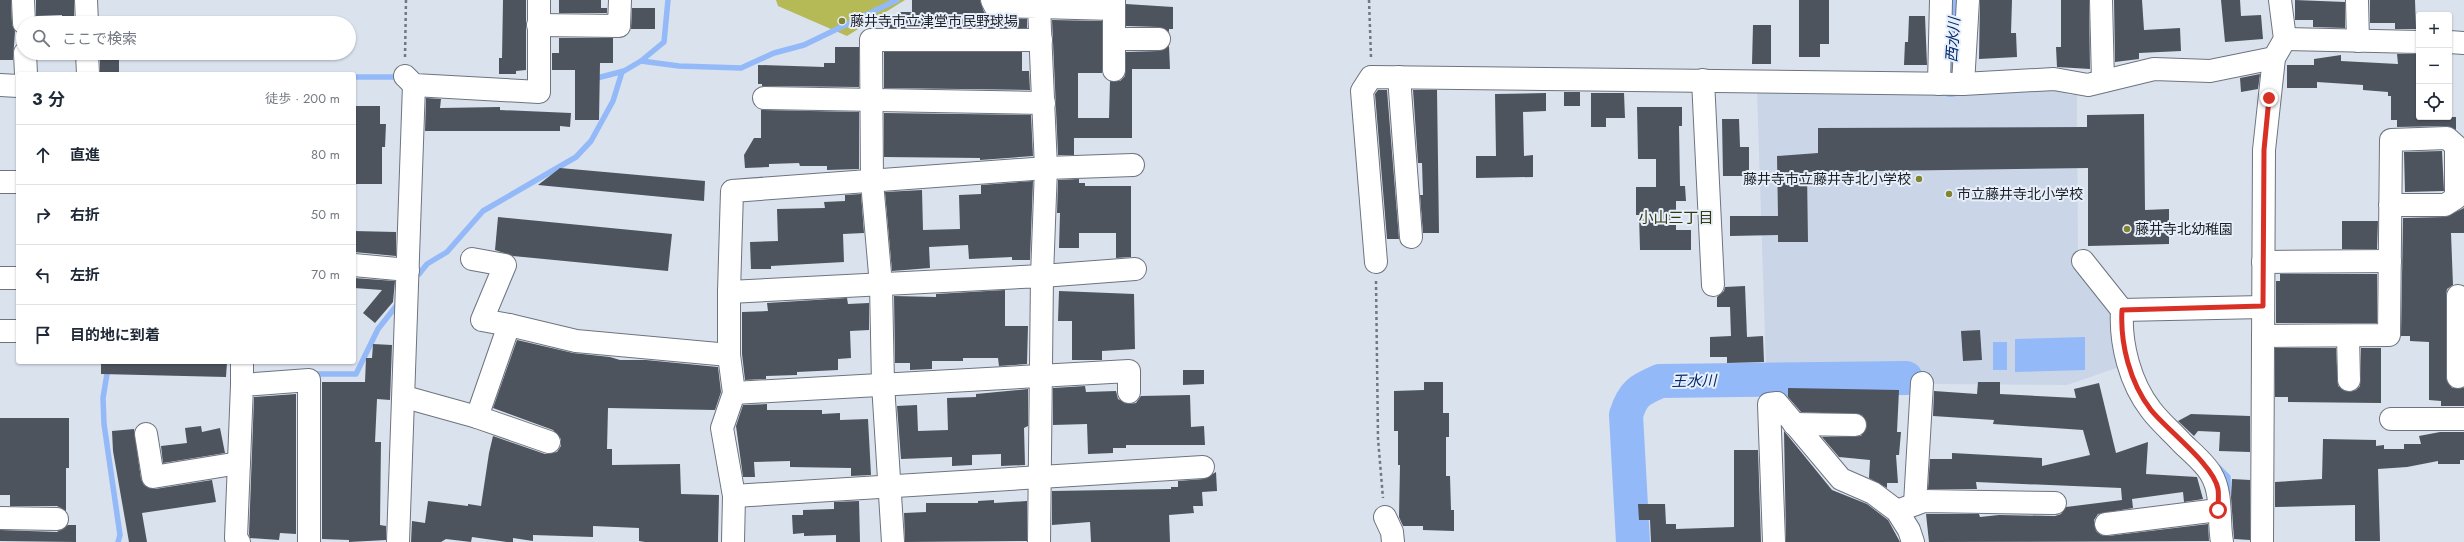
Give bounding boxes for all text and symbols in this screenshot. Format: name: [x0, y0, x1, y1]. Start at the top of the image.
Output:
place label: 藤井寺市立津堂市民野球場: [850, 11, 1018, 31]
map controls: [2416, 12, 2452, 120]
button: +: [2416, 12, 2452, 48]
water label: 西水川: [1940, 15, 1966, 63]
search box: [16, 16, 356, 60]
marker: 藤井寺市立津堂市民野球場: [837, 16, 847, 26]
icon: search: [30, 27, 52, 49]
text: ここで検索: [62, 28, 137, 50]
button: −: [2416, 48, 2452, 84]
button: locate: [2416, 84, 2452, 120]
text: 3 分: [32, 87, 65, 111]
text: 徒歩 · 200 m: [265, 89, 340, 108]
route end: [2260, 89, 2278, 107]
icon: ahead: [32, 144, 54, 166]
text: 直進: [70, 144, 100, 166]
text: 80 m: [311, 145, 340, 164]
place label: 藤井寺市立藤井寺北小学校: [1743, 169, 1911, 189]
marker: 藤井寺市立藤井寺北小学校: [1914, 174, 1924, 184]
place label: 市立藤井寺北小学校: [1957, 184, 2083, 204]
marker: 市立藤井寺北小学校: [1944, 189, 1954, 199]
icon: right: [32, 204, 54, 226]
text: 右折: [70, 204, 100, 226]
text: 50 m: [311, 205, 340, 224]
district label: 小山三丁目: [1638, 207, 1714, 229]
place label: 藤井寺北幼稚園: [2135, 219, 2233, 239]
marker: 藤井寺北幼稚園: [2122, 224, 2132, 234]
icon: left: [32, 264, 54, 286]
text: 左折: [70, 264, 100, 286]
text: 70 m: [311, 265, 340, 284]
icon: arrive: [32, 324, 54, 346]
text: 目的地に到着: [70, 324, 160, 346]
water label: 王水川: [1671, 370, 1719, 392]
route start: [2209, 501, 2227, 519]

